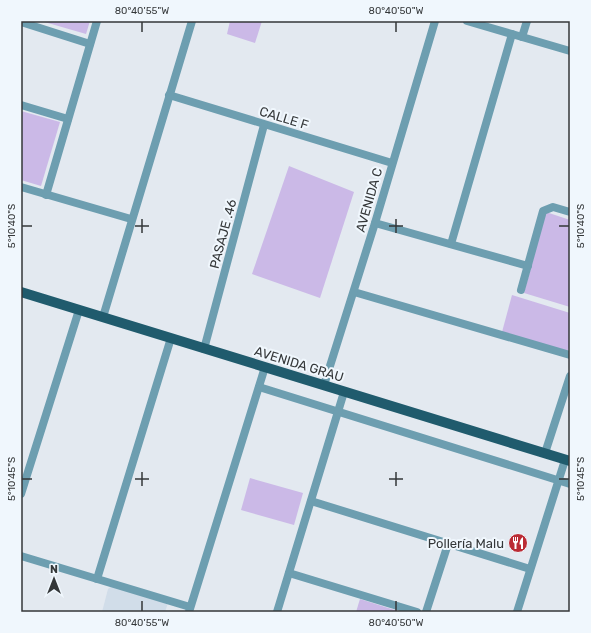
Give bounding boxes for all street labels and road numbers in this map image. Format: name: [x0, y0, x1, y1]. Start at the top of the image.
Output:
street label: CALLE F: [258, 103, 311, 133]
street label: AVENIDA C: [353, 166, 385, 234]
street label: PASAJE .46: [207, 198, 240, 270]
street label: AVENIDA GRAU: [253, 343, 345, 385]

